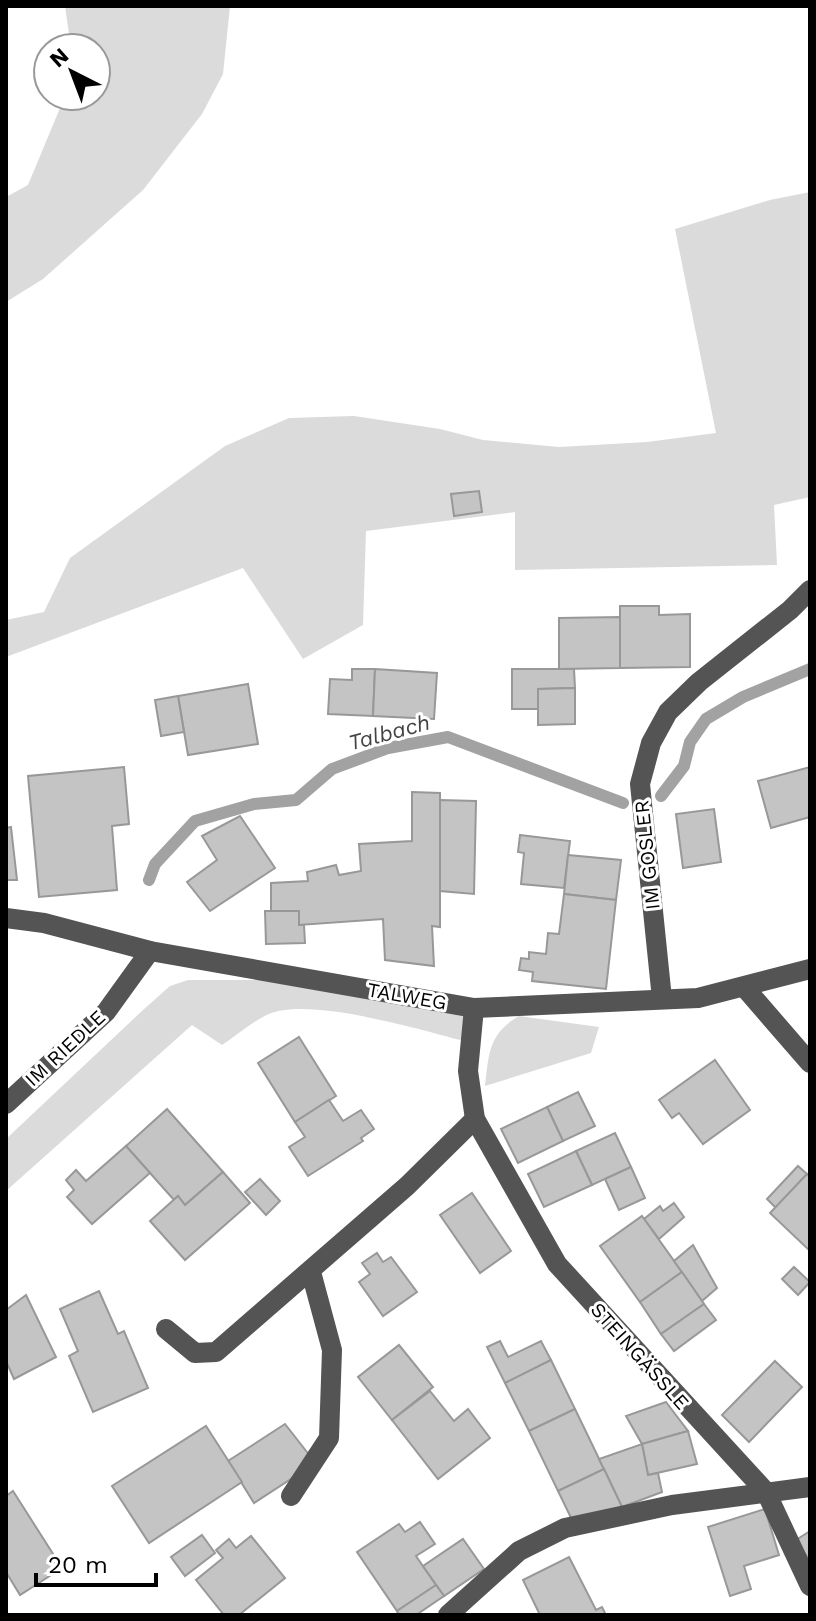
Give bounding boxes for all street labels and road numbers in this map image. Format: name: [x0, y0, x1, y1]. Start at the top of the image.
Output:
street label: IM GOSLER: [629, 799, 665, 911]
street label: TALWEG: [365, 977, 449, 1015]
street label: IM RIEDLE: [20, 1005, 110, 1091]
street label: STEINGÄSSLE: [586, 1298, 694, 1414]

